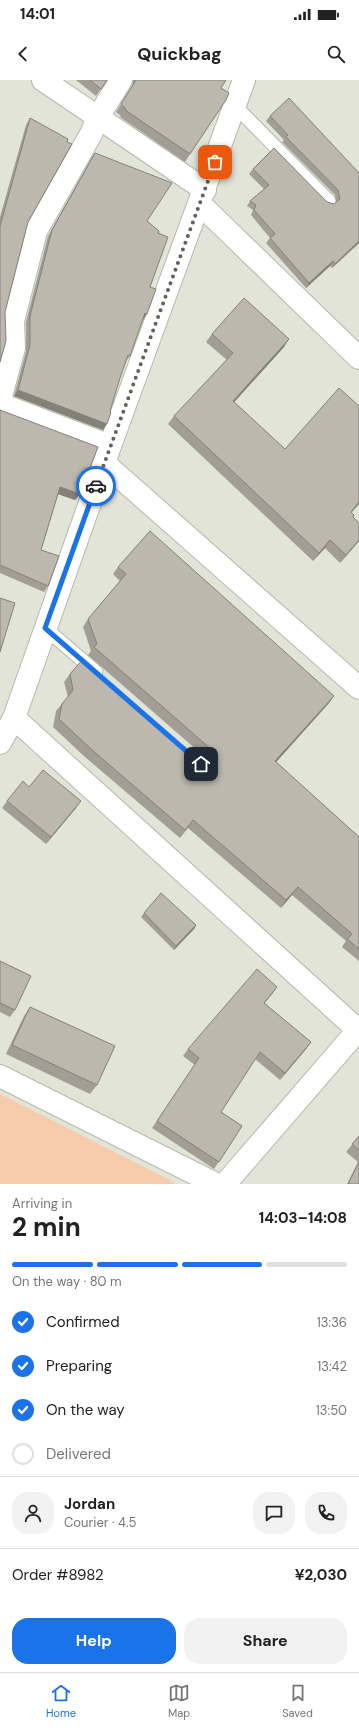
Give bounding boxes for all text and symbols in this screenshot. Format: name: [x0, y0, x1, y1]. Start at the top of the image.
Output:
text: 14:01: [20, 4, 55, 24]
text: Quickbag: [137, 42, 222, 66]
icon: back: [12, 43, 34, 65]
icon: search: [325, 43, 347, 65]
pin: [198, 145, 232, 179]
icon: bag: [204, 151, 226, 173]
courier: [76, 466, 116, 506]
icon: car: [85, 475, 107, 497]
pin: [184, 747, 218, 781]
icon: home: [190, 753, 212, 775]
text: Arriving in: [12, 1195, 72, 1212]
text: 14:03–14:08: [259, 1208, 347, 1228]
text: 2 min: [12, 1210, 81, 1244]
text: On the way · 80 m: [12, 1273, 122, 1290]
icon: check: [12, 1311, 34, 1333]
text: Confirmed: [46, 1312, 120, 1332]
text: 13:36: [317, 1314, 347, 1331]
icon: check: [12, 1355, 34, 1377]
text: Preparing: [46, 1356, 112, 1376]
text: 13:42: [317, 1358, 347, 1375]
icon: check: [12, 1399, 34, 1421]
text: On the way: [46, 1400, 125, 1420]
text: 13:50: [316, 1402, 347, 1419]
text: Delivered: [46, 1444, 111, 1464]
button: person: [12, 1492, 54, 1534]
button: chat: [253, 1492, 295, 1534]
button: phone: [305, 1492, 347, 1534]
text: Jordan: [64, 1494, 115, 1514]
text: Courier · 4.5: [64, 1514, 137, 1531]
text: Order #8982: [12, 1565, 104, 1585]
text: ¥2,030: [295, 1565, 347, 1585]
button: Help: [12, 1618, 176, 1664]
button: Share: [184, 1618, 347, 1664]
tab: Home: [46, 1682, 76, 1720]
tab: Map: [168, 1682, 190, 1720]
tab: Saved: [282, 1682, 313, 1720]

